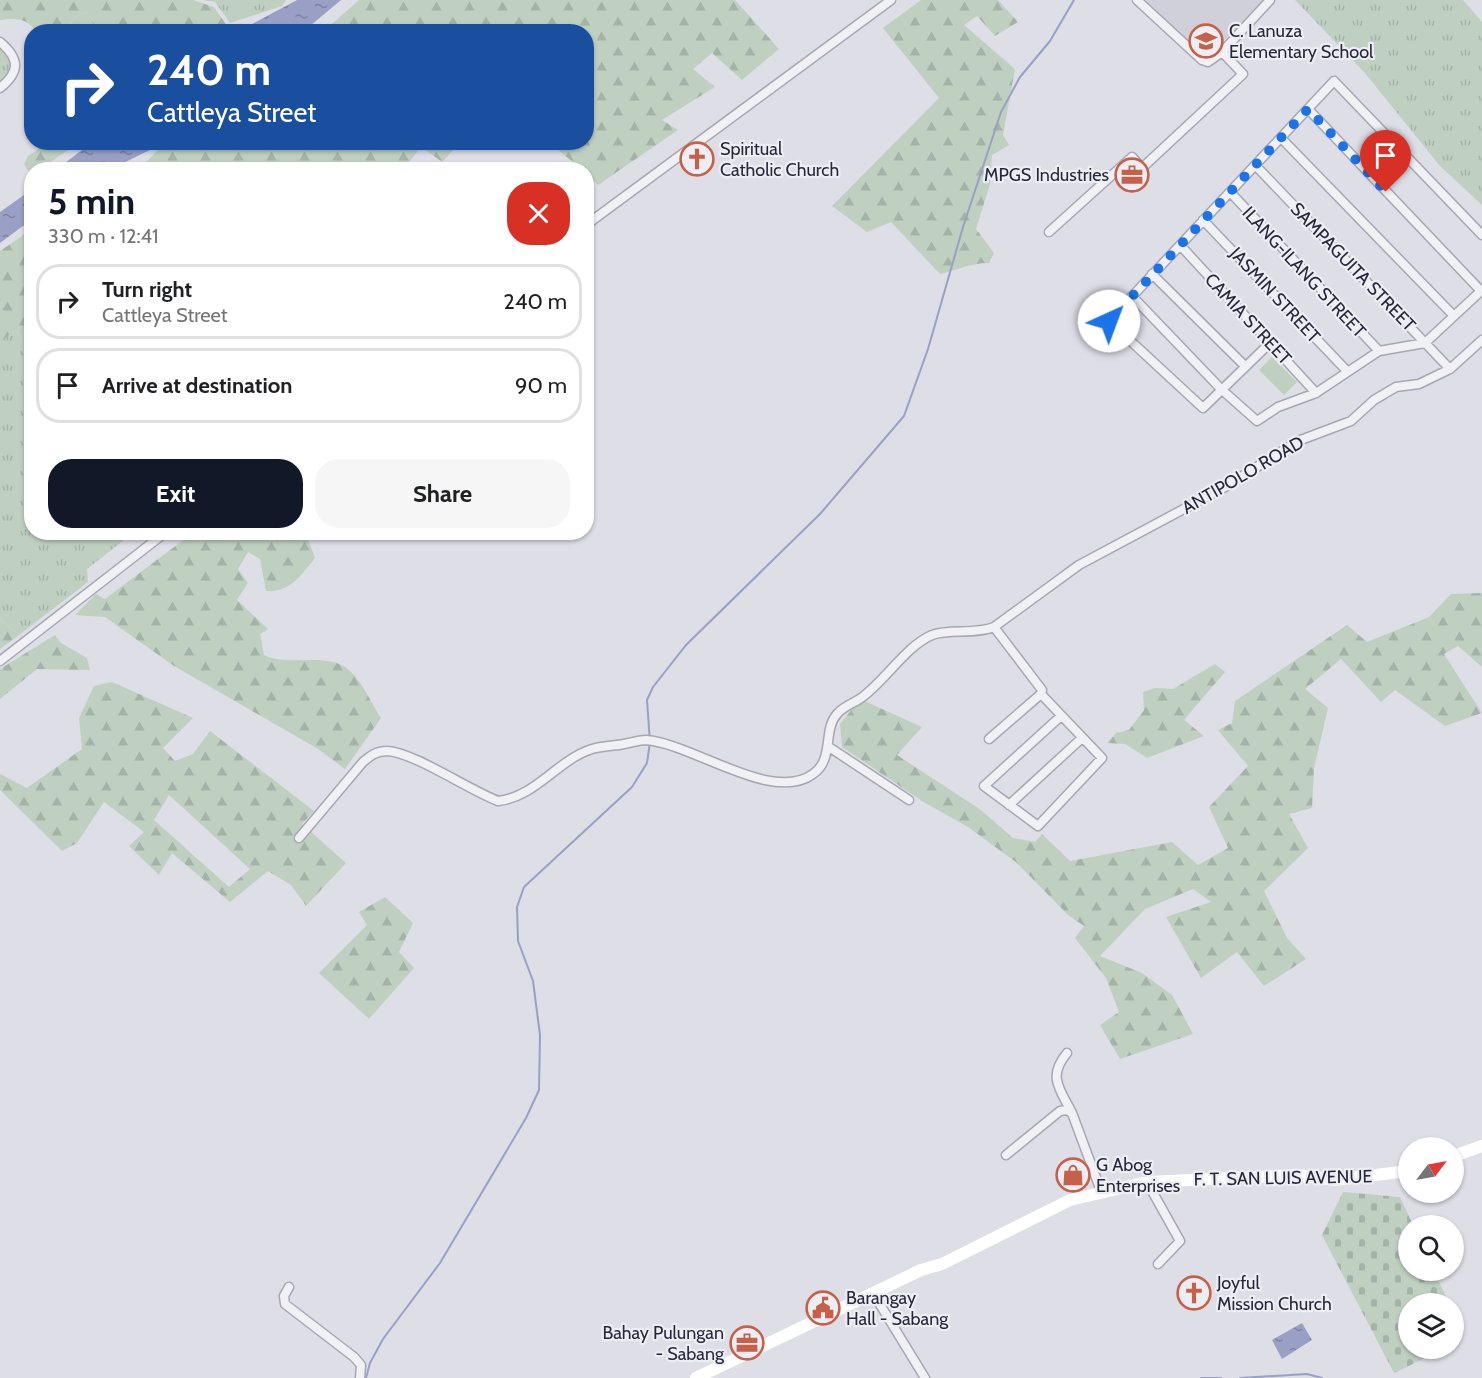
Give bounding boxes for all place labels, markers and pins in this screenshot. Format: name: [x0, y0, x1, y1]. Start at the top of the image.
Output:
place label: C. Lanuza Elementary School: [1229, 20, 1374, 63]
school or university icon: C. Lanuza Elementary School: [1188, 23, 1224, 59]
pin: [1360, 130, 1411, 192]
place label: Spiritual Catholic Church: [720, 138, 839, 181]
church icon: Spiritual Catholic Church: [679, 141, 715, 177]
office icon: MPGS Industries: [1114, 157, 1150, 193]
place label: MPGS Industries: [984, 164, 1109, 186]
place label: G Abog Enterprises: [1096, 1154, 1180, 1197]
shop icon: G Abog Enterprises: [1055, 1157, 1091, 1193]
place label: Joyful Mission Church: [1216, 1272, 1332, 1315]
church icon: Joyful Mission Church: [1176, 1275, 1212, 1311]
place label: Barangay Hall - Sabang: [846, 1287, 949, 1330]
public building icon: Barangay Hall - Sabang: [805, 1290, 841, 1326]
place label: Bahay Pulungan - Sabang: [602, 1322, 725, 1365]
office icon: Bahay Pulungan - Sabang: [729, 1325, 765, 1361]

